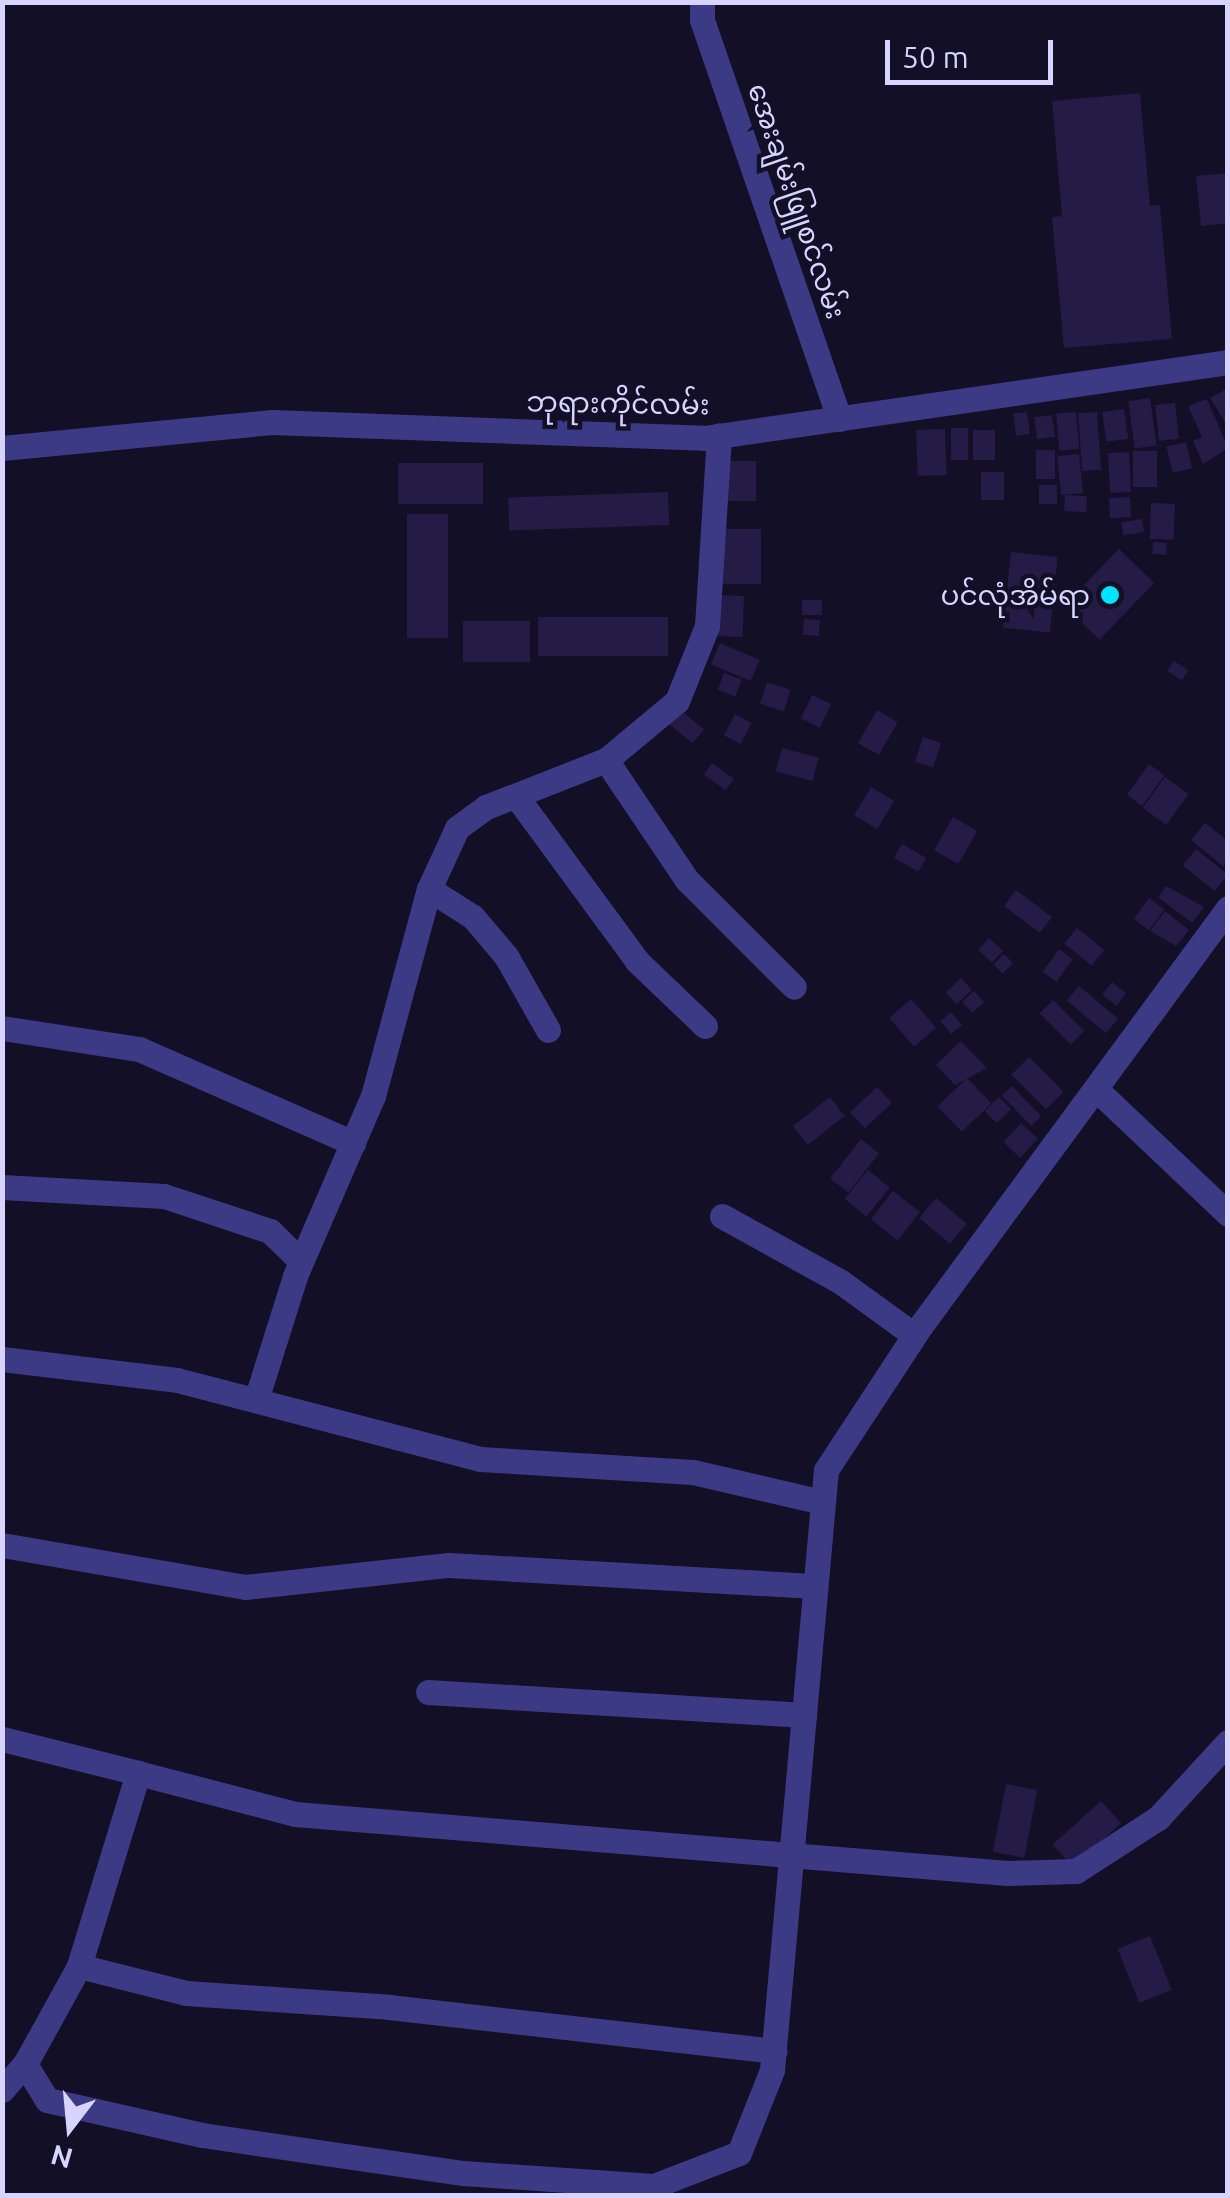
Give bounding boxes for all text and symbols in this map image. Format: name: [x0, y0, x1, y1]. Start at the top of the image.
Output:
scale bar: [890, 20, 1058, 82]
text: 50 m: [902, 40, 969, 74]
street label: အေးချမ်းဖြူစင်လမ်း: [741, 79, 853, 323]
street label: ဘုရားကိုင်လမ်း: [526, 385, 710, 421]
place label: ပင်လုံအိမ်ရာ: [940, 578, 1090, 612]
marker: ပင်လုံအိမ်ရာ: [1099, 584, 1121, 606]
north arrow: [20, 2078, 120, 2178]
text: N: [47, 2140, 76, 2175]

